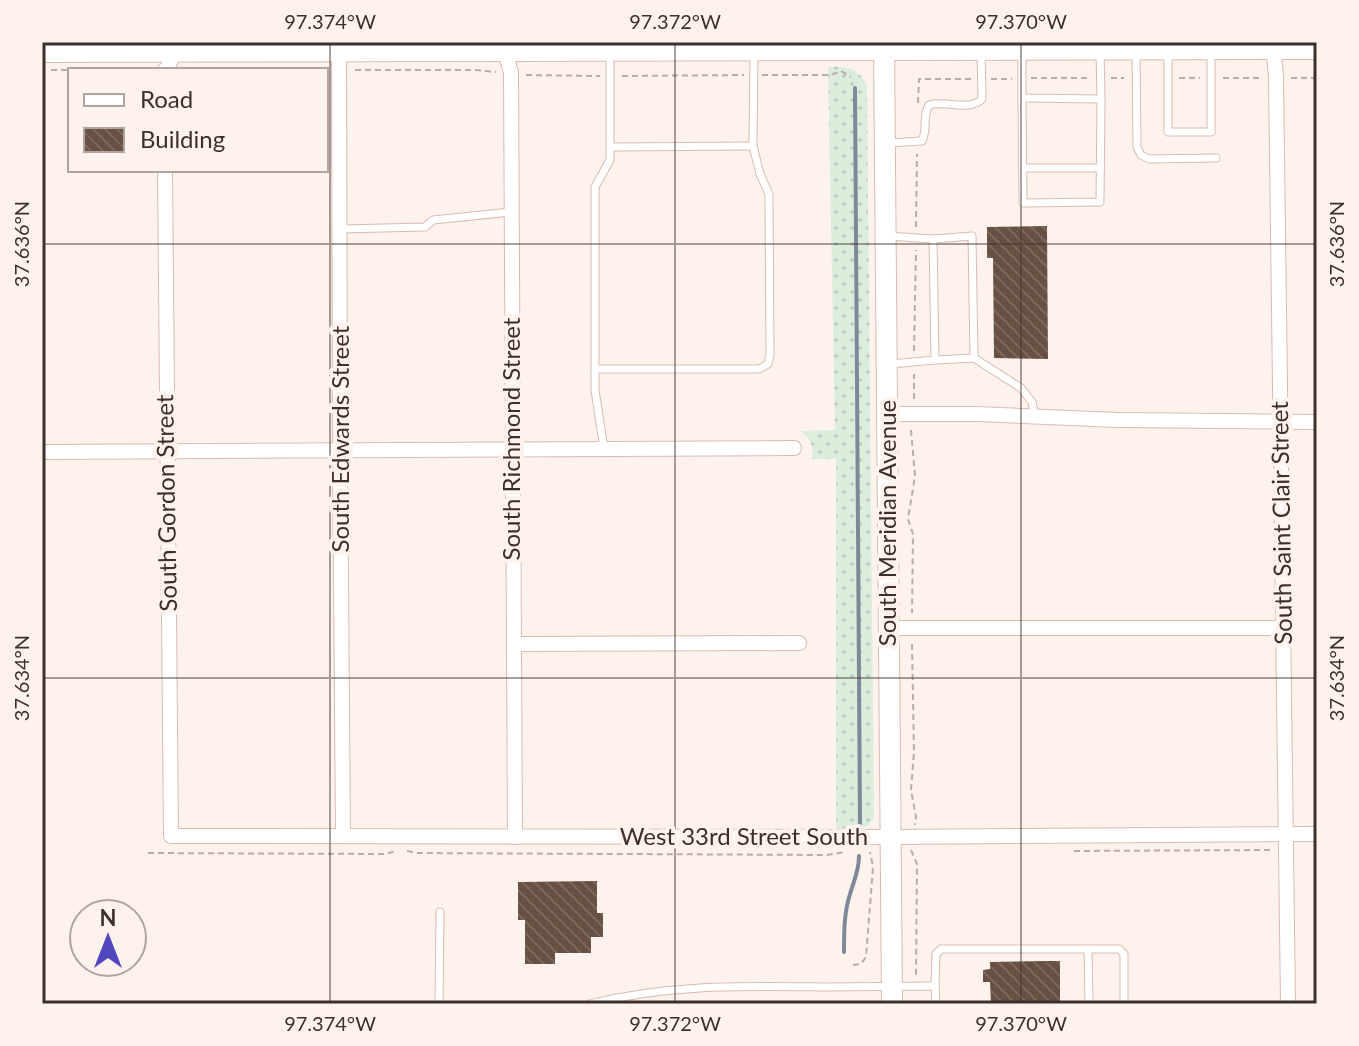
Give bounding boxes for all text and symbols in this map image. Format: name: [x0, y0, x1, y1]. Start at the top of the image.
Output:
text: 97.374°W: [284, 9, 376, 33]
text: 97.372°W: [629, 9, 721, 33]
text: 97.370°W: [975, 9, 1067, 33]
legend: [68, 68, 328, 172]
text: Road: [140, 84, 193, 113]
text: Building: [140, 124, 225, 153]
text: 37.636°N: [9, 201, 33, 287]
text: 37.636°N: [1324, 201, 1348, 287]
street label: South Richmond Street: [496, 317, 525, 561]
street label: South Edwards Street: [325, 325, 354, 552]
street label: South Gordon Street: [149, 394, 182, 612]
street label: South Meridian Avenue: [872, 400, 901, 646]
street label: South Saint Clair Street: [1264, 401, 1297, 645]
text: 37.634°N: [9, 635, 33, 721]
text: 37.634°N: [1324, 635, 1348, 721]
street label: West 33rd Street South: [620, 821, 868, 850]
north arrow: [68, 898, 148, 978]
text: N: [100, 904, 116, 931]
text: 97.374°W: [284, 1011, 376, 1035]
text: 97.372°W: [629, 1011, 721, 1035]
text: 97.370°W: [975, 1011, 1067, 1035]

